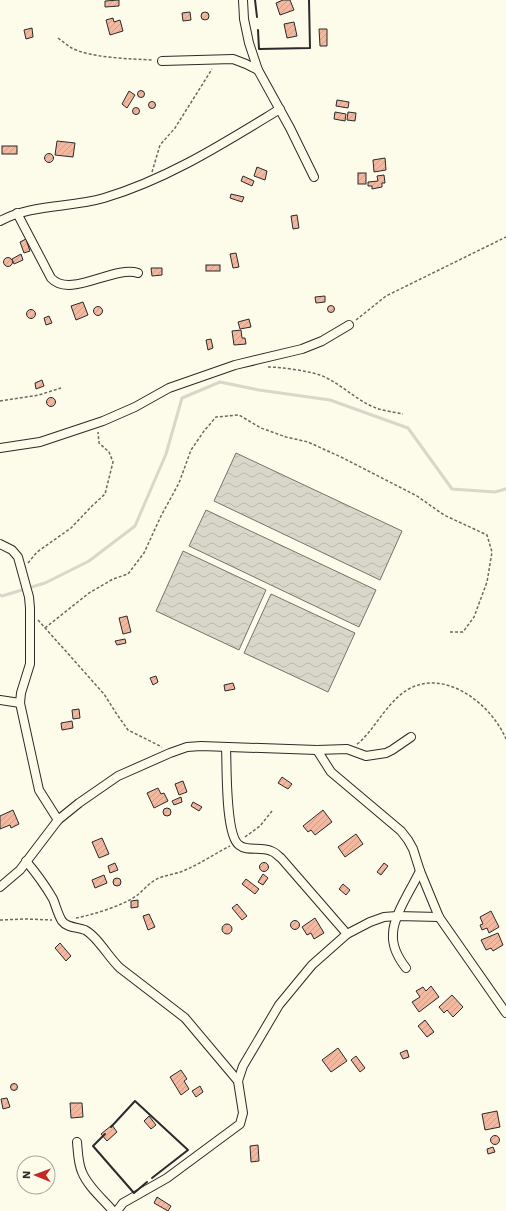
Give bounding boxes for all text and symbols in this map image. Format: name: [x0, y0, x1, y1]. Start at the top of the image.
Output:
north arrow: [16, 1155, 56, 1195]
text: N: [20, 1171, 33, 1179]

